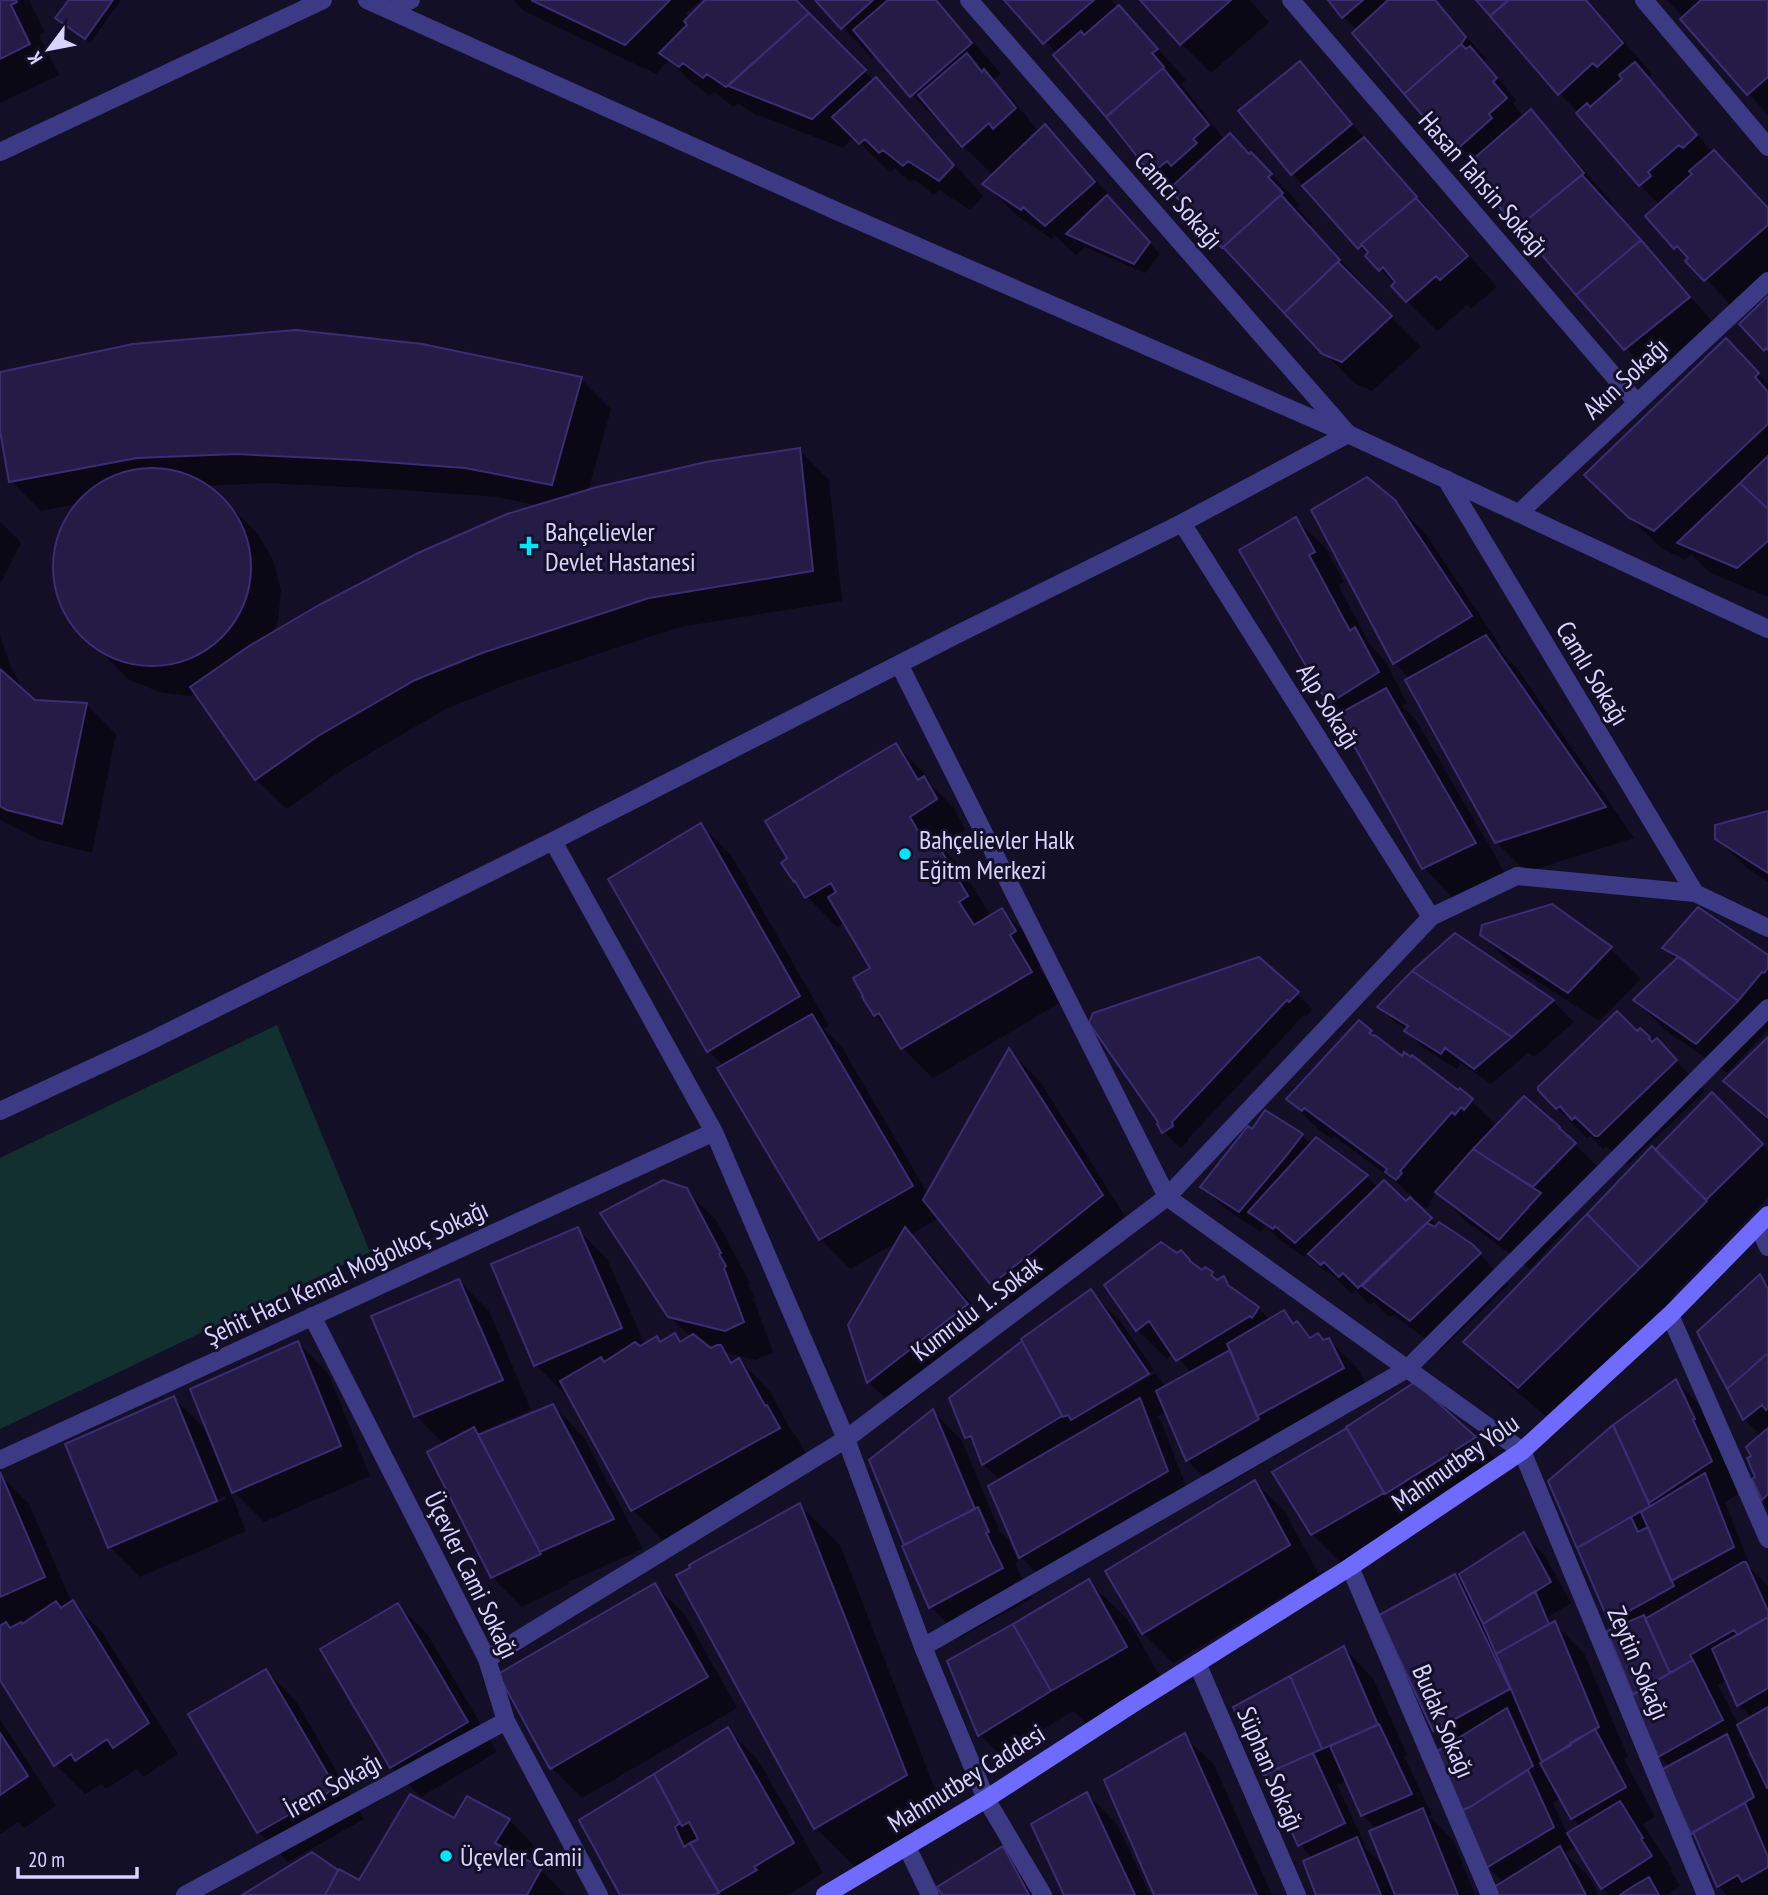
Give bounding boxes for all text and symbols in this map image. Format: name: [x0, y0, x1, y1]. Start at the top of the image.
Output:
north arrow: [14, 14, 84, 84]
text: K: [22, 47, 47, 69]
street label: Hasan Tahsin Sokağı: [1412, 104, 1556, 264]
street label: Camcı Sokağı: [1128, 144, 1230, 256]
street label: Akın Sokağı: [1575, 330, 1675, 426]
place label: Bahçelievler Devlet Hastanesi: [545, 515, 696, 578]
marker: Bahçelievler Devlet Hastanesi: [519, 536, 539, 556]
street label: Camlı Sokağı: [1549, 615, 1637, 731]
street label: Alp Sokağı: [1290, 657, 1368, 755]
place label: Bahçelievler Halk Eğitm Merkezi: [919, 823, 1075, 886]
marker: Bahçelievler Halk Eğitm Merkezi: [897, 846, 913, 862]
street label: Şehit Hacı Kemal Moğolkoç Sokağı: [199, 1192, 493, 1352]
street label: Kumrulu 1. Sokak: [904, 1248, 1048, 1368]
street label: Mahmutbey Yolu: [1385, 1406, 1525, 1518]
street label: Üçevler Cami Sokağı: [417, 1486, 527, 1664]
street label: Zeytin Sokağı: [1600, 1601, 1678, 1725]
street label: Budak Sokağı: [1405, 1659, 1483, 1783]
street label: Süphan Sokağı: [1230, 1702, 1312, 1836]
street label: Mahmutbey Caddesi: [881, 1716, 1051, 1840]
street label: İrem Sokağı: [279, 1745, 387, 1825]
scale bar: [18, 1836, 136, 1880]
place label: Üçevler Camii: [460, 1840, 582, 1873]
text: 20 m: [28, 1846, 65, 1873]
marker: Üçevler Camii: [438, 1848, 454, 1864]

